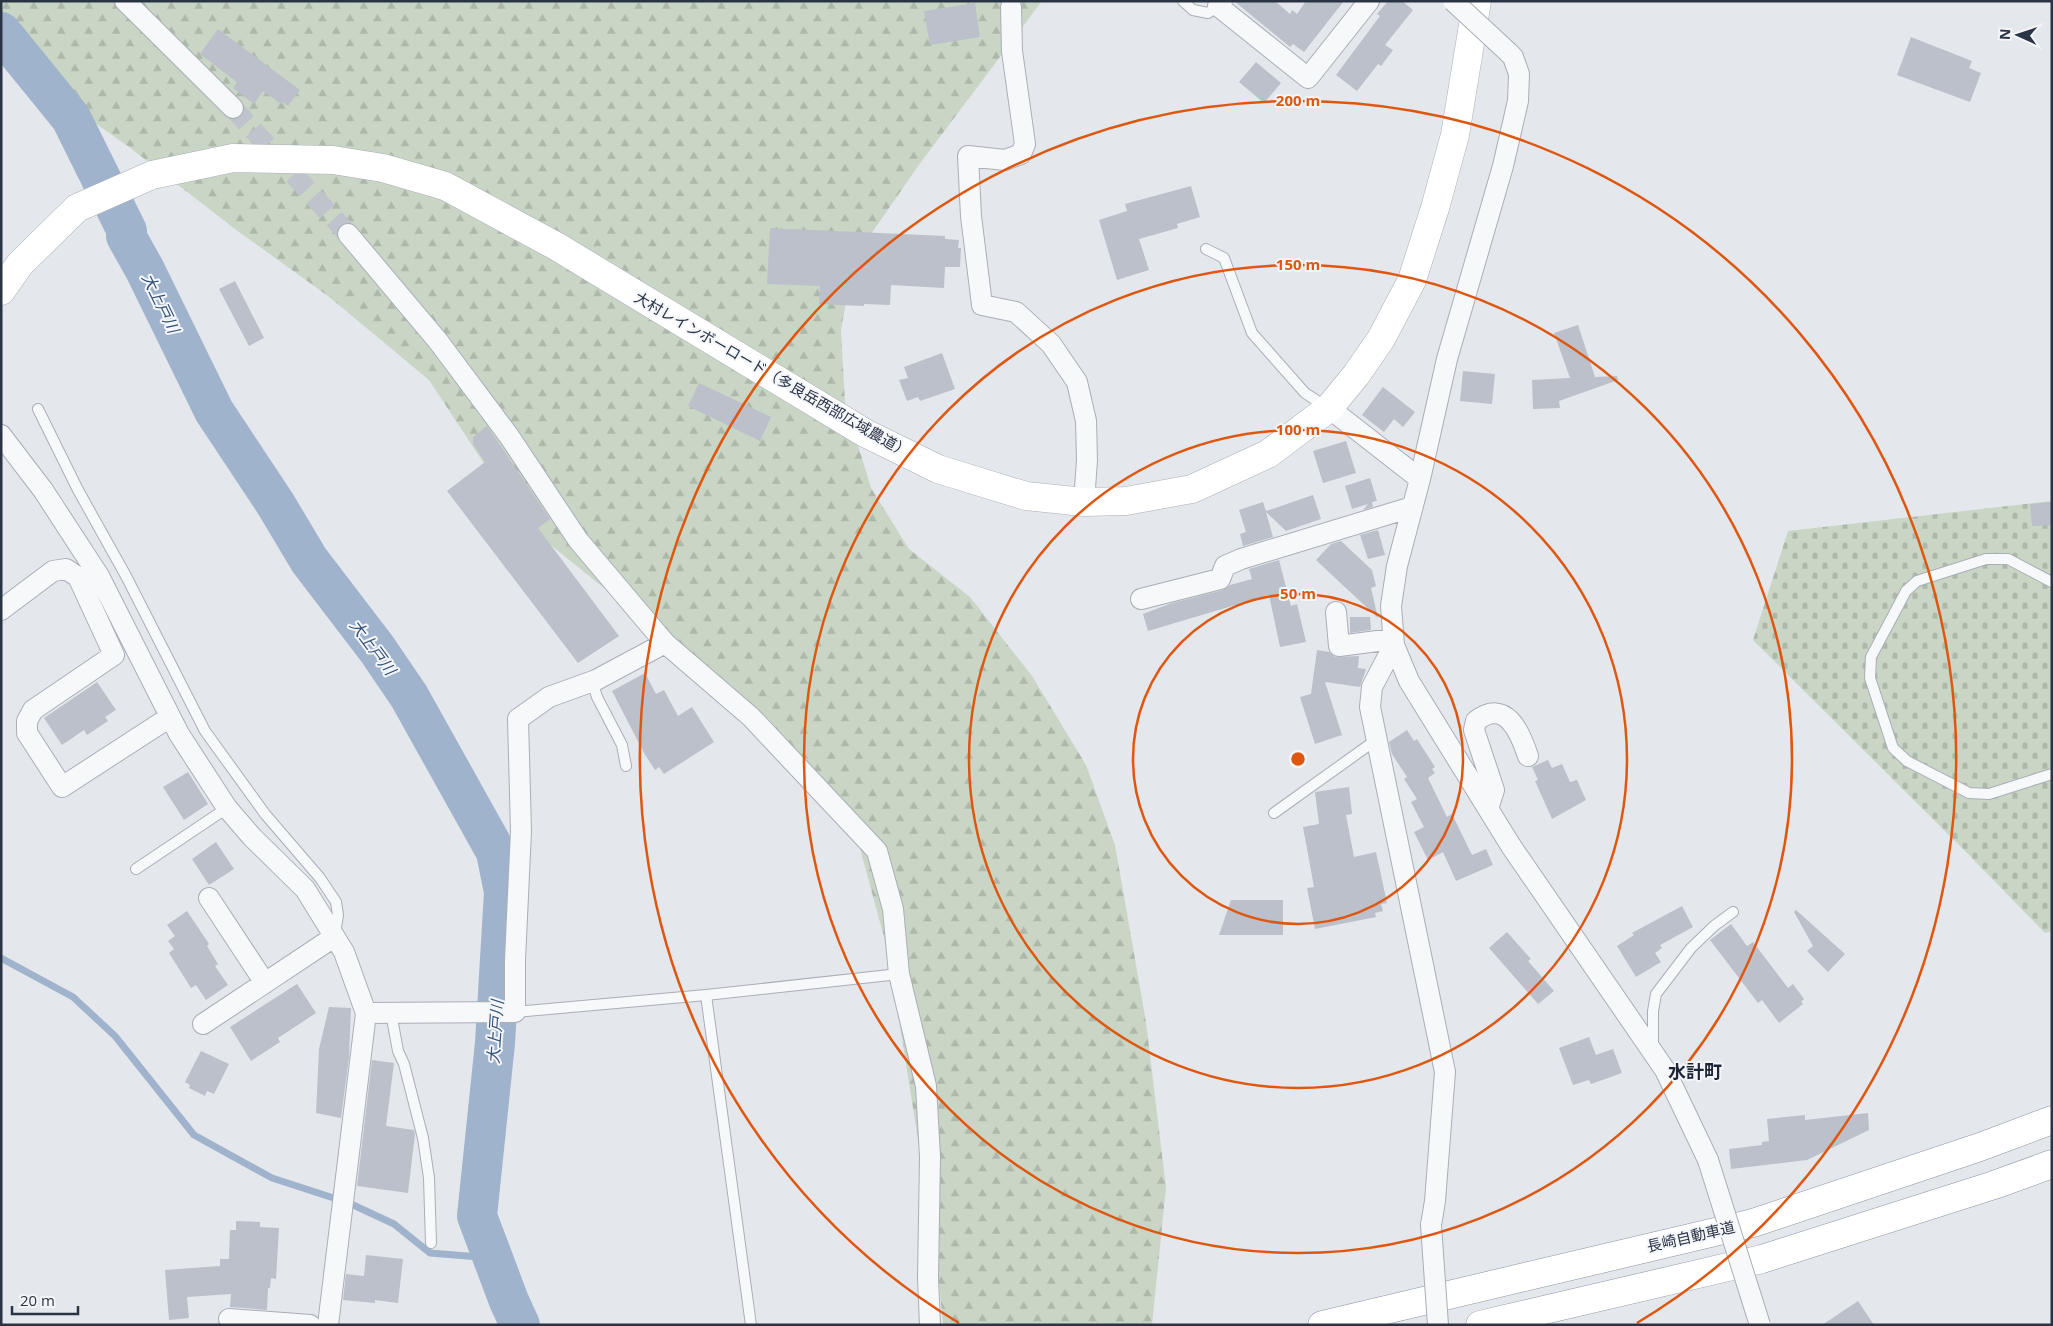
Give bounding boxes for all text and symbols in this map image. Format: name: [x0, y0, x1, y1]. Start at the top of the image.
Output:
north arrow: [1993, 10, 2043, 60]
text: N: [1995, 28, 2014, 40]
text: 200 m: [1276, 90, 1320, 110]
text: 150 m: [1276, 254, 1320, 274]
water label: 大上戸川: [137, 269, 186, 338]
street label: 大村レインボーロード（多良岳西部広域農道）: [631, 287, 914, 462]
text: 100 m: [1276, 419, 1320, 439]
text: 50 m: [1280, 583, 1316, 603]
water label: 大上戸川: [345, 615, 402, 681]
centre of rings: [1289, 750, 1307, 768]
water label: 大上戸川: [482, 997, 508, 1065]
district label: 水計町: [1668, 1059, 1722, 1083]
street label: 長崎自動車道: [1645, 1216, 1737, 1256]
scale bar: [12, 1284, 79, 1316]
text: 20 m: [20, 1290, 55, 1310]

